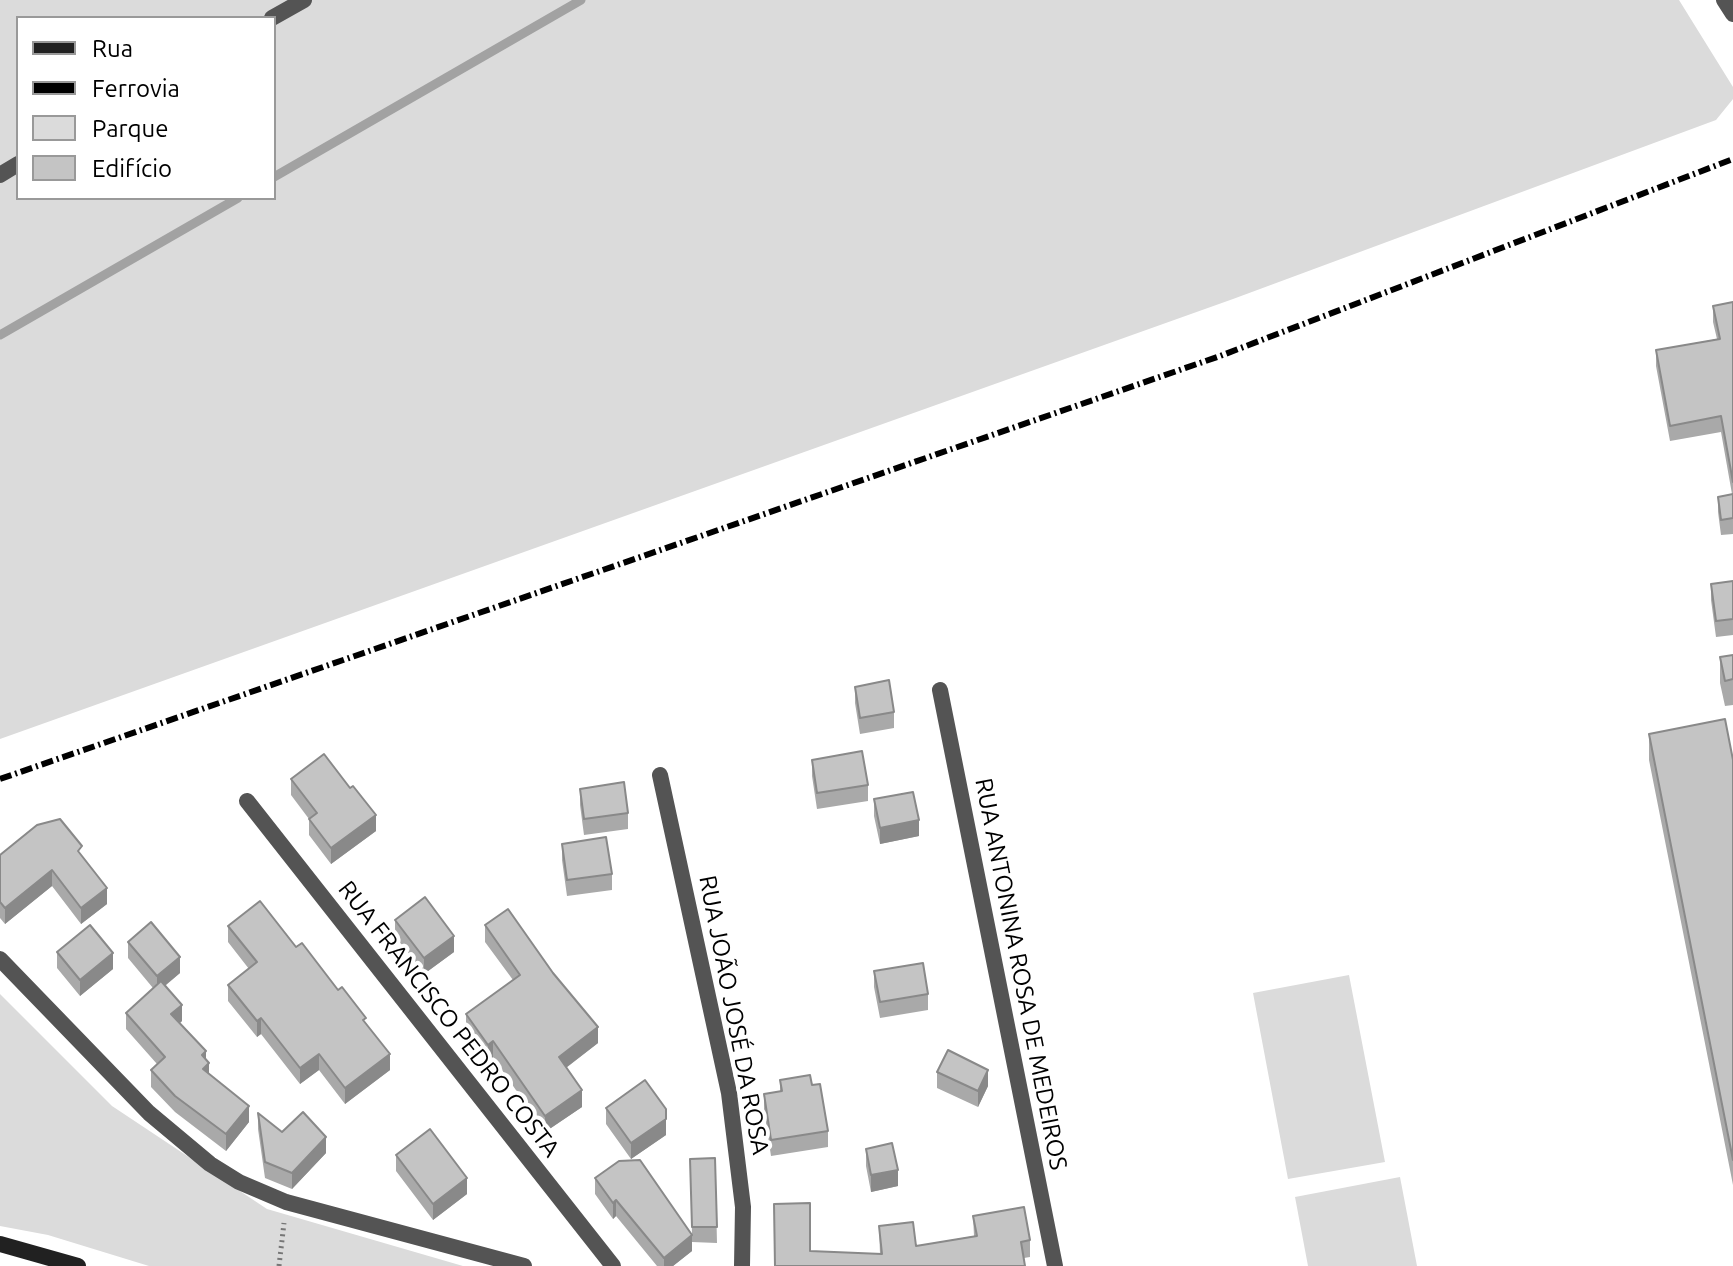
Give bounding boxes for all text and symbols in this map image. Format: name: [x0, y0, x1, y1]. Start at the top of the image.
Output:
legend: [16, 16, 276, 200]
text: Rua: [92, 35, 133, 62]
text: Ferrovia: [92, 75, 180, 102]
text: Parque: [92, 115, 169, 142]
text: Edifício: [92, 155, 172, 182]
street label: RUA ANTONINA ROSA DE MEDEIROS: [969, 776, 1073, 1172]
street label: RUA JOÃO JOSÉ DA ROSA: [693, 873, 775, 1157]
street label: RUA FRANCISCO PEDRO COSTA: [332, 875, 566, 1163]

